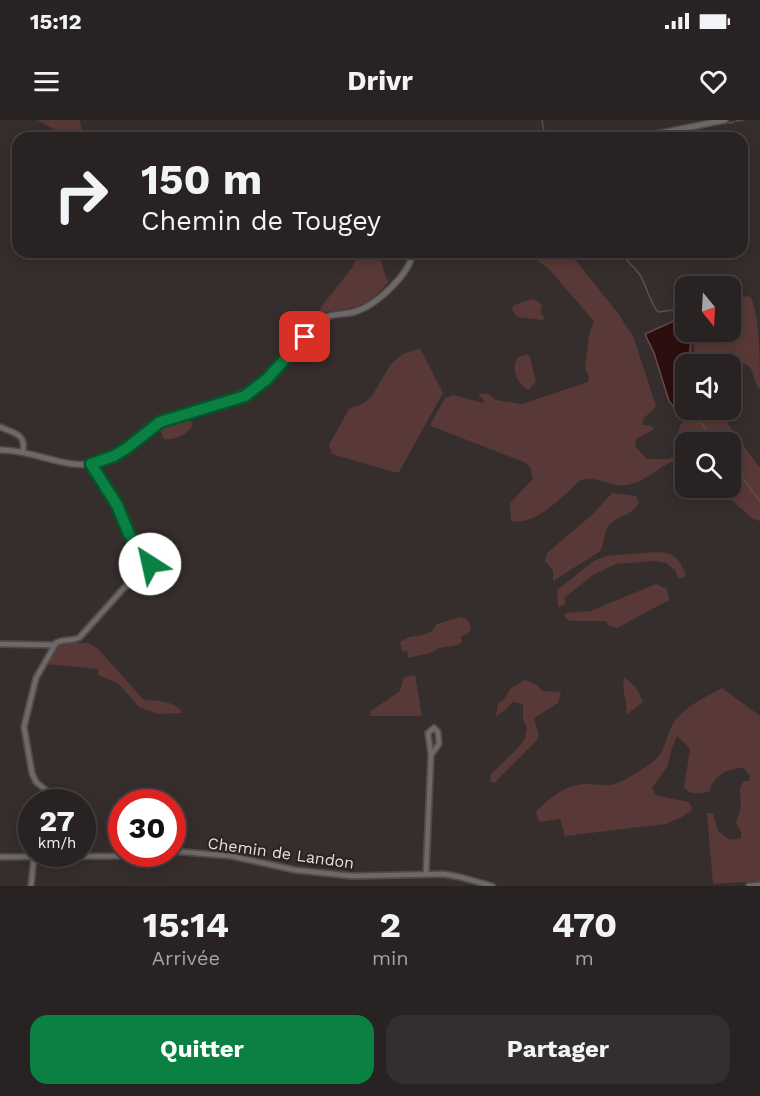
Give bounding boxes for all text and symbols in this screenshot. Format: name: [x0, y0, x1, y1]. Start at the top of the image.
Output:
text: 15:12: [30, 9, 82, 34]
icon: menu: [30, 65, 63, 98]
text: Drivr: [347, 65, 413, 97]
icon: heart: [697, 65, 730, 98]
text: 150 m: [141, 155, 262, 204]
icon: right: [42, 156, 120, 234]
text: Chemin de Tougey: [141, 205, 381, 237]
north arrow: [675, 276, 741, 342]
map controls: [675, 276, 741, 498]
pin: [279, 311, 330, 362]
icon: arrive: [288, 320, 321, 353]
button: sound: [675, 354, 741, 420]
button: search: [675, 432, 741, 498]
position arrow: [118, 532, 182, 596]
speed limit sign: 30: [108, 789, 186, 867]
text: 27: [39, 803, 75, 838]
street label: Chemin de Landon: [207, 833, 355, 873]
text: km/h: [38, 834, 76, 852]
text: 15:14: [143, 904, 229, 946]
text: 2: [380, 904, 401, 946]
text: 470: [552, 904, 617, 946]
text: Arrivée: [152, 946, 220, 970]
text: min: [372, 946, 409, 970]
text: m: [575, 946, 594, 970]
button: Quitter: [30, 1015, 374, 1084]
button: Partager: [386, 1015, 730, 1084]

